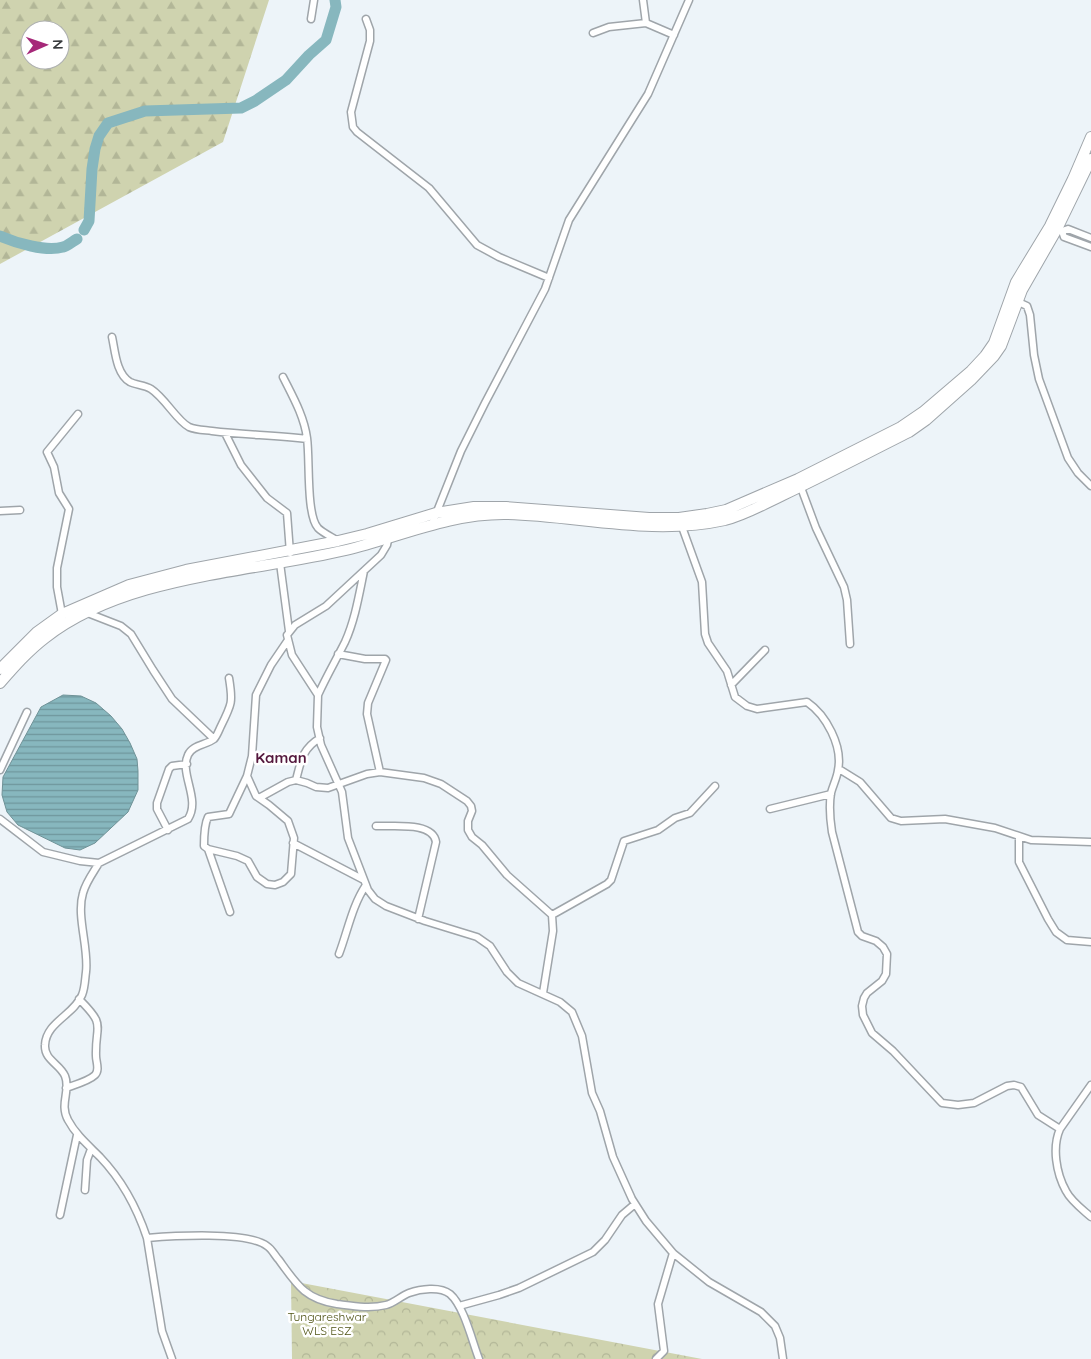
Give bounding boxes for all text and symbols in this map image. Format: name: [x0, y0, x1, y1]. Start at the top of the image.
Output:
north arrow: [20, 20, 70, 70]
text: N: [49, 39, 67, 50]
district label: Kaman: [255, 748, 307, 767]
park label: Tungareshwar WLS ESZ: [288, 1309, 367, 1338]

